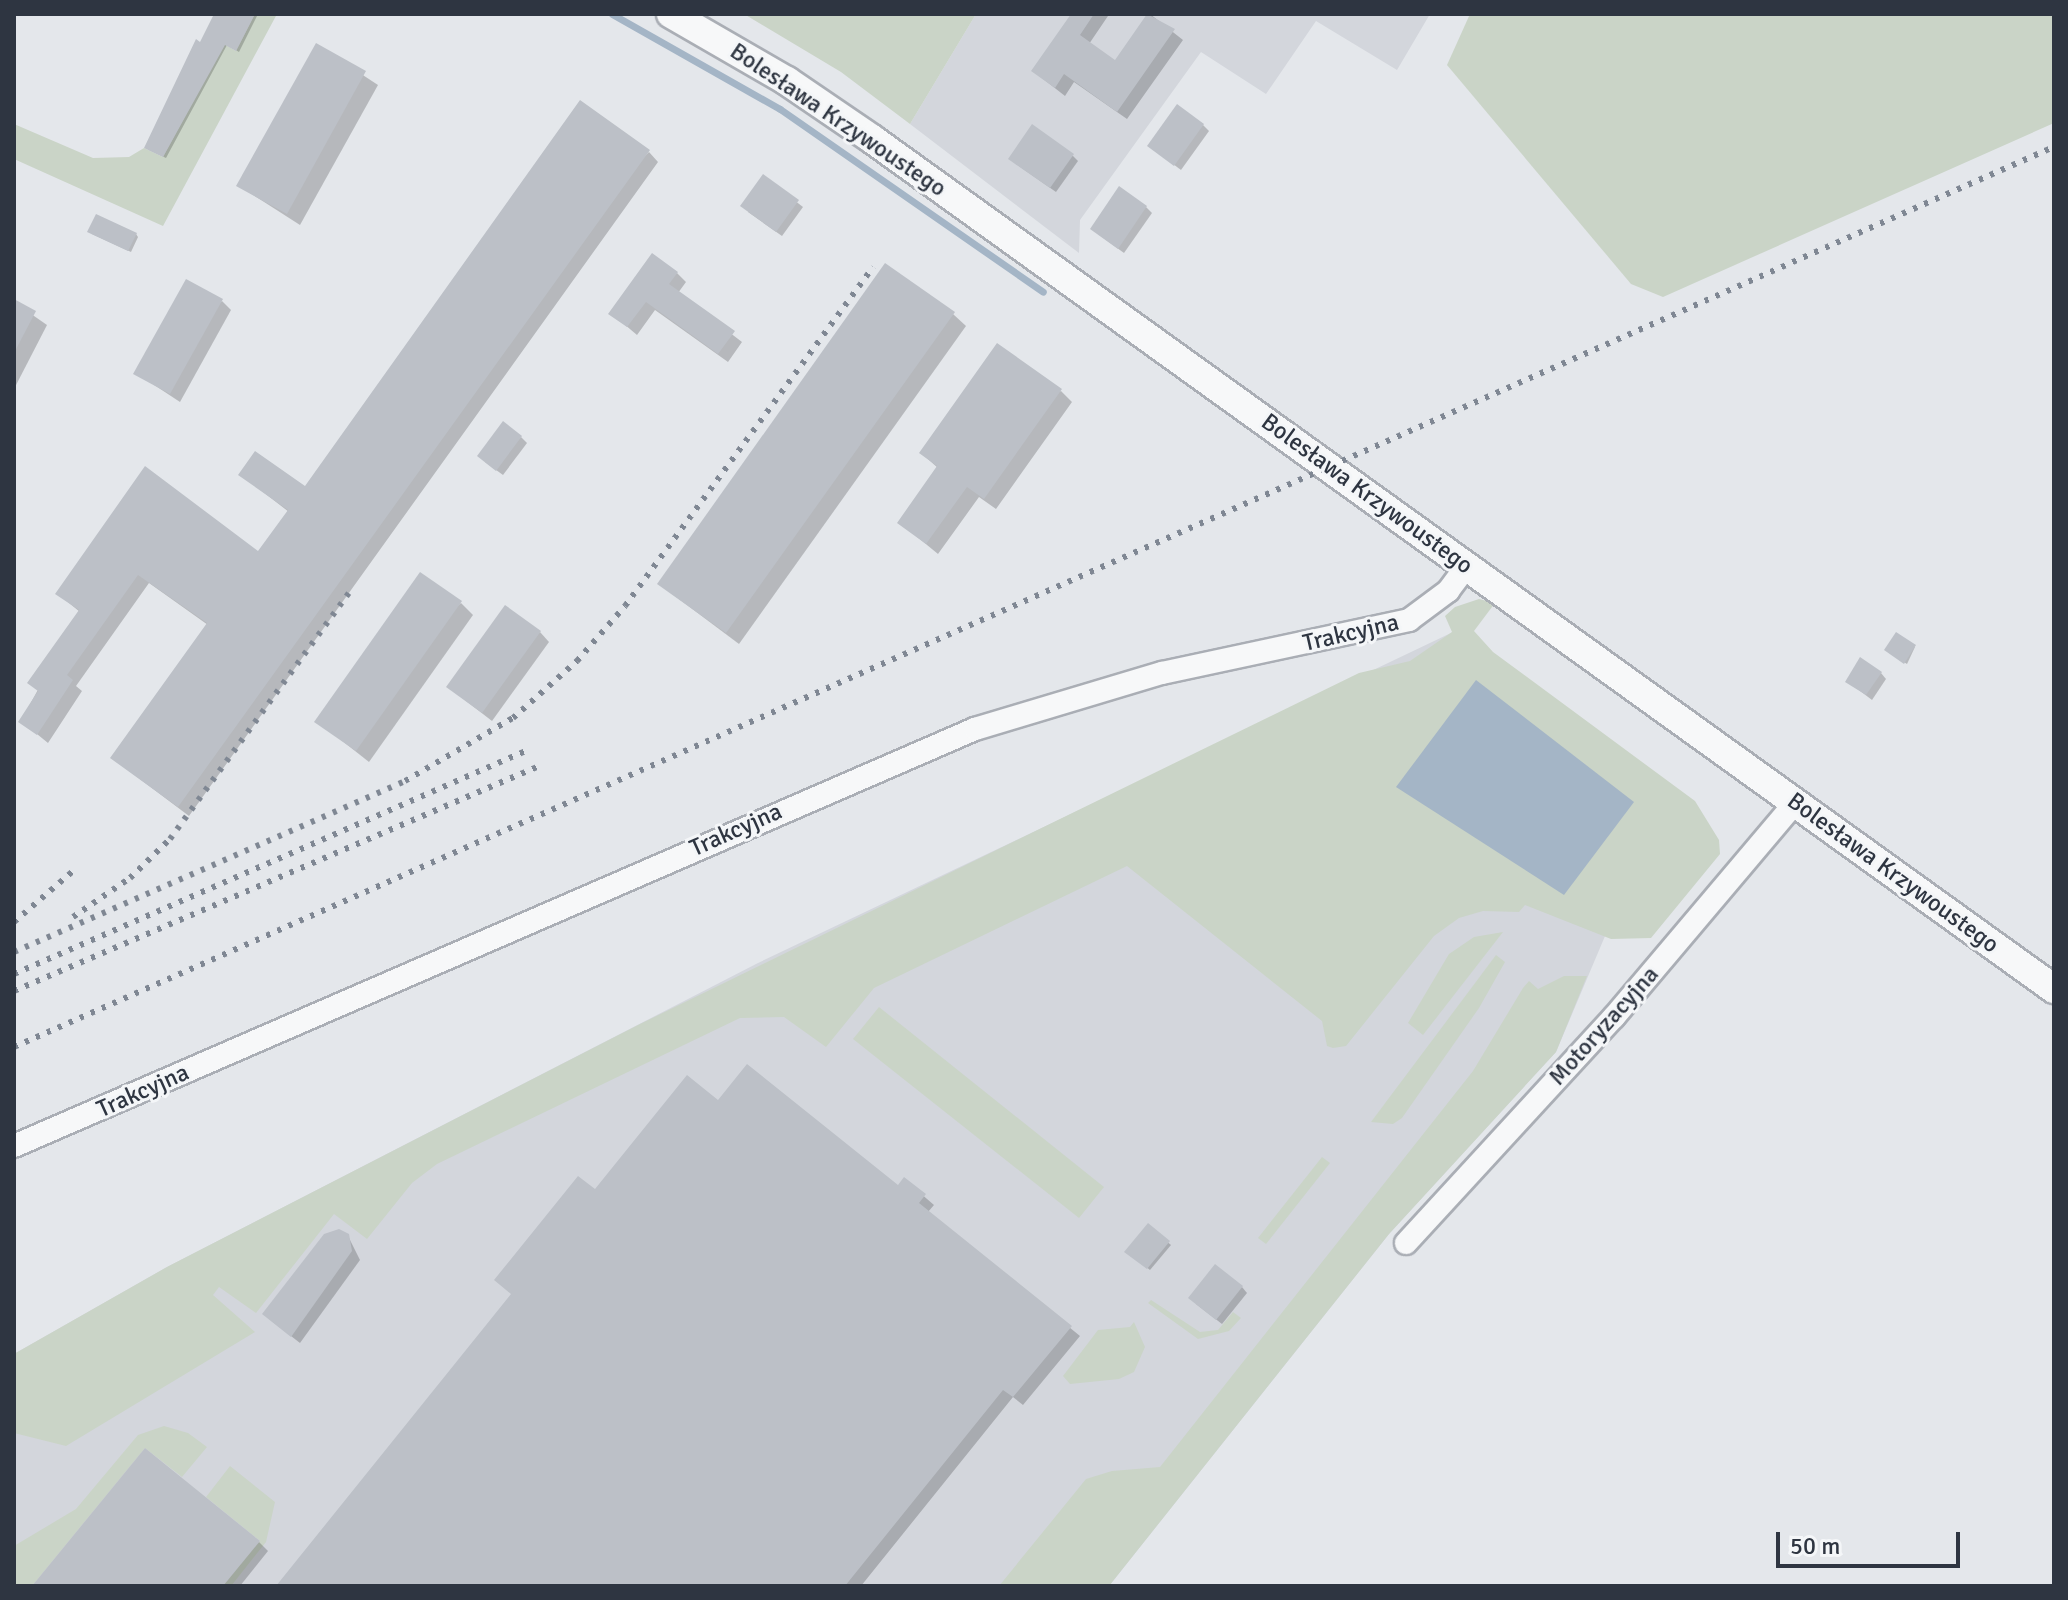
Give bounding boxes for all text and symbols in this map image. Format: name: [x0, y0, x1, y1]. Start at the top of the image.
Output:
street label: Bolesława Krzywoustego: [724, 37, 952, 203]
street label: Bolesława Krzywoustego: [1256, 408, 1478, 580]
street label: Trakcyjna: [1300, 608, 1402, 658]
street label: Bolesława Krzywoustego: [1782, 787, 2004, 959]
street label: Trakcyjna: [686, 797, 786, 863]
street label: Motoryzacyjna: [1543, 960, 1665, 1092]
street label: Trakcyjna: [93, 1058, 193, 1124]
scale bar: [1780, 1516, 1964, 1566]
text: 50 m: [1790, 1531, 1840, 1561]

